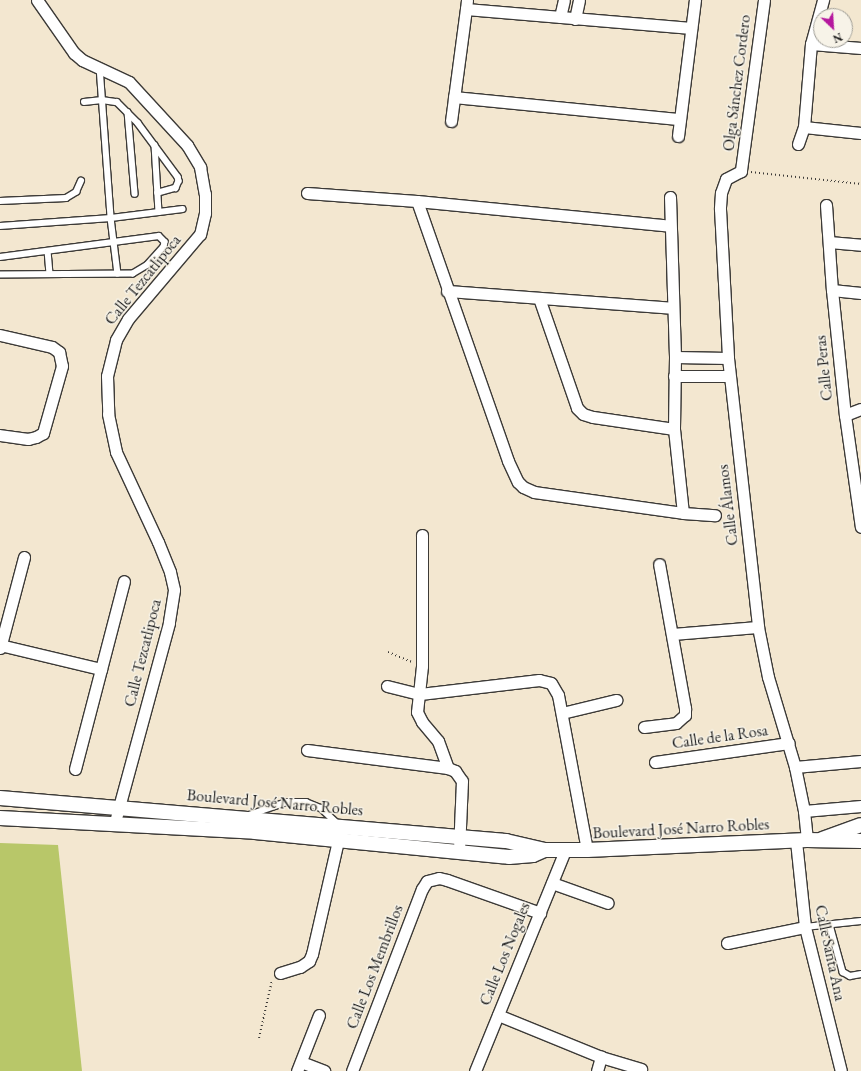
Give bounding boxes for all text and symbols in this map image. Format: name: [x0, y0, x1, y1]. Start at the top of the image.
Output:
north arrow: [813, 8, 853, 48]
street label: Olga Sánchez Cordero: [719, 14, 755, 152]
text: N: [831, 30, 845, 46]
street label: Calle Tezcatlipoca: [101, 231, 185, 329]
street label: Calle Peras: [811, 334, 837, 402]
street label: Calle Álamos: [713, 463, 743, 547]
street label: Calle Tezcatlipoca: [120, 597, 166, 709]
street label: Calle de la Rosa: [671, 721, 769, 753]
street label: Boulevard José Narro Robles: [186, 786, 364, 820]
street label: Boulevard José Narro Robles: [592, 815, 770, 843]
street label: Calle Los Nogales: [476, 900, 534, 1008]
street label: Calle Los Membrillos: [342, 902, 408, 1032]
street label: Calle Santa Ana: [810, 903, 850, 1003]

